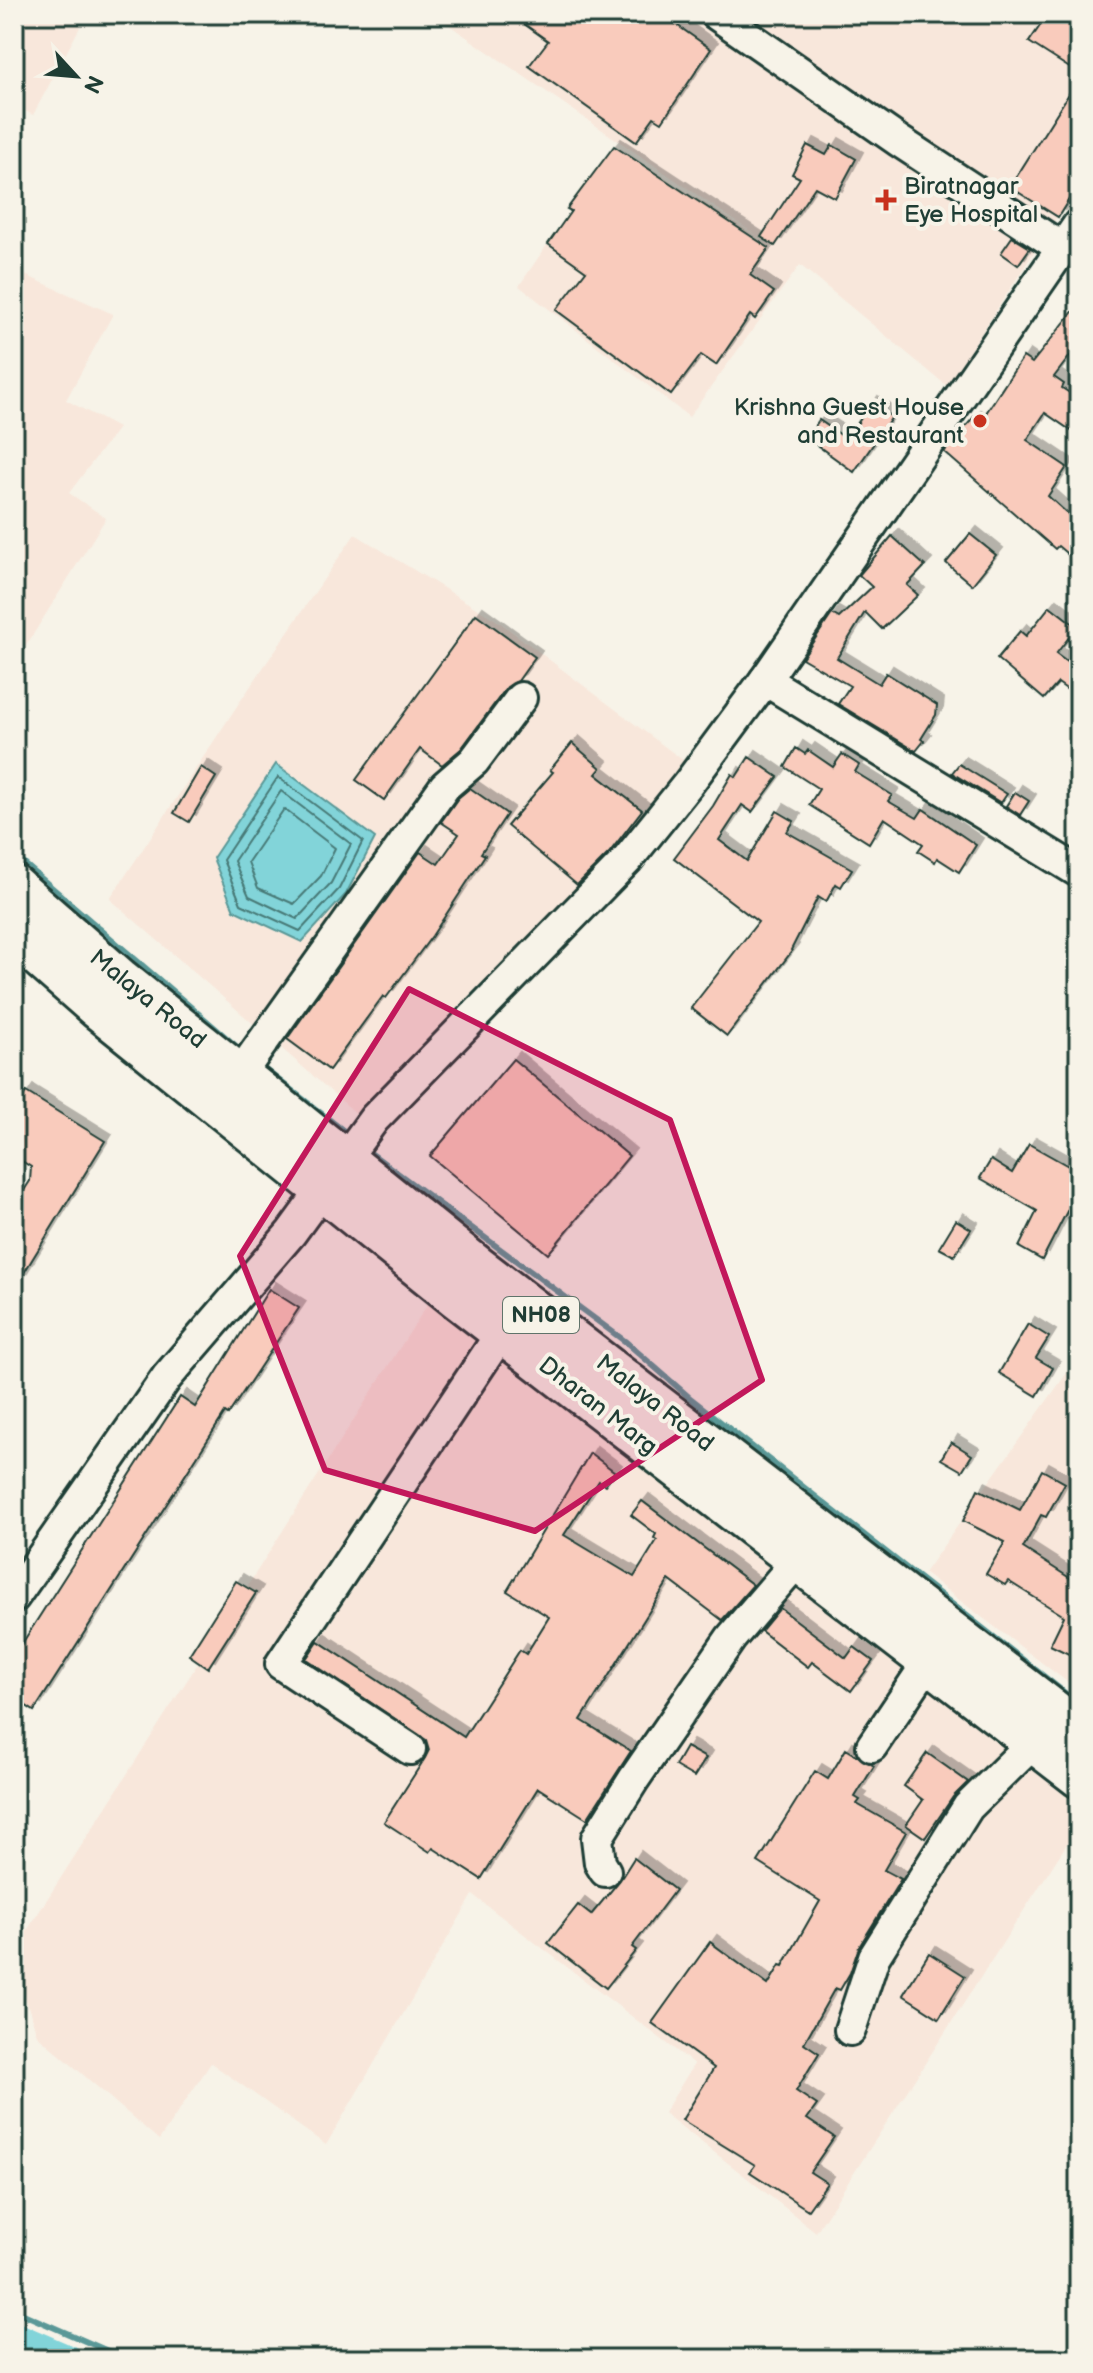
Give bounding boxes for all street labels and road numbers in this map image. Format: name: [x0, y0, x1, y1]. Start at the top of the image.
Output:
street label: Malaya Road: [84, 943, 212, 1055]
road number: NH08: [503, 1297, 579, 1333]
street label: Malaya Road: [590, 1348, 720, 1458]
street label: Dharan Marg: [533, 1351, 663, 1461]

